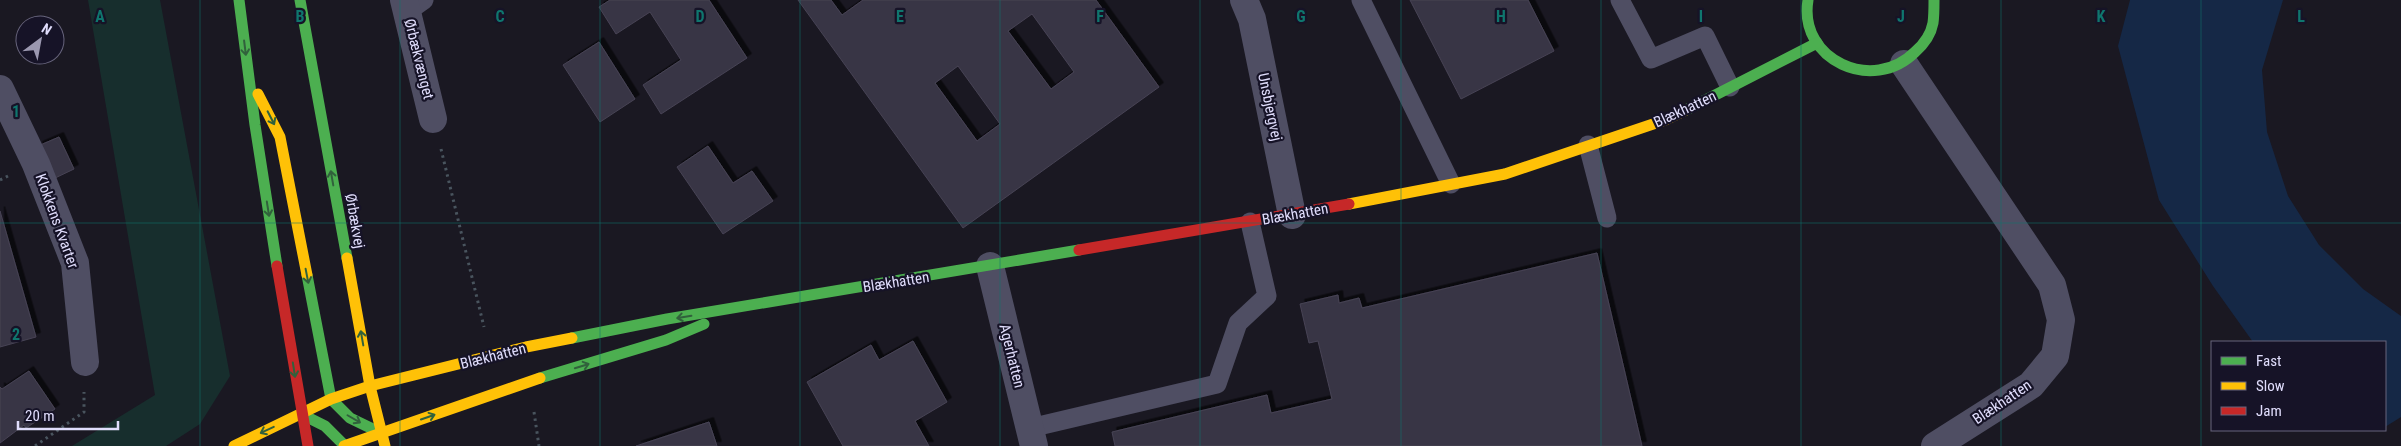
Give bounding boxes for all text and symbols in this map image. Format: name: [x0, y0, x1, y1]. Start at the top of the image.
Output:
text: A: [95, 7, 105, 26]
text: B: [296, 7, 305, 26]
text: C: [495, 7, 505, 26]
text: D: [695, 7, 705, 26]
text: E: [896, 7, 904, 26]
text: F: [1096, 7, 1104, 26]
text: G: [1296, 7, 1306, 26]
text: H: [1496, 7, 1506, 26]
text: I: [1699, 7, 1703, 26]
text: J: [1897, 7, 1905, 26]
text: K: [2097, 7, 2106, 26]
text: L: [2297, 7, 2305, 26]
north arrow: [15, 15, 65, 65]
street label: Ørbækvænget: [400, 17, 438, 101]
text: N: [39, 20, 55, 38]
one-way arrow: [240, 40, 250, 56]
street label: Unsbjergvej: [1254, 71, 1286, 143]
street label: Blækhatten: [1651, 87, 1719, 131]
text: 1: [12, 102, 20, 121]
one-way arrow: [266, 111, 276, 126]
street label: Klokkens Kvarter: [32, 171, 83, 271]
one-way arrow: [327, 171, 337, 187]
street label: Ørbækvej: [341, 192, 369, 250]
street label: Blækhatten: [1260, 199, 1330, 229]
one-way arrow: [264, 201, 274, 217]
one-way arrow: [303, 268, 312, 284]
street label: Blækhatten: [862, 268, 930, 296]
one-way arrow: [677, 312, 693, 322]
street label: Agerhatten: [995, 322, 1029, 390]
text: 2: [12, 325, 20, 344]
one-way arrow: [356, 331, 366, 347]
street label: Blækhatten: [458, 339, 528, 373]
legend: [2211, 341, 2386, 431]
text: Fast: [2256, 352, 2281, 370]
one-way arrow: [573, 360, 589, 370]
one-way arrow: [289, 361, 299, 377]
street label: Blækhatten: [1969, 376, 2035, 428]
text: Slow: [2256, 377, 2285, 395]
scale bar: [18, 398, 118, 430]
text: Jam: [2256, 402, 2282, 420]
text: 20 m: [25, 407, 55, 425]
one-way arrow: [419, 412, 435, 421]
one-way arrow: [346, 414, 361, 424]
one-way arrow: [260, 425, 275, 435]

